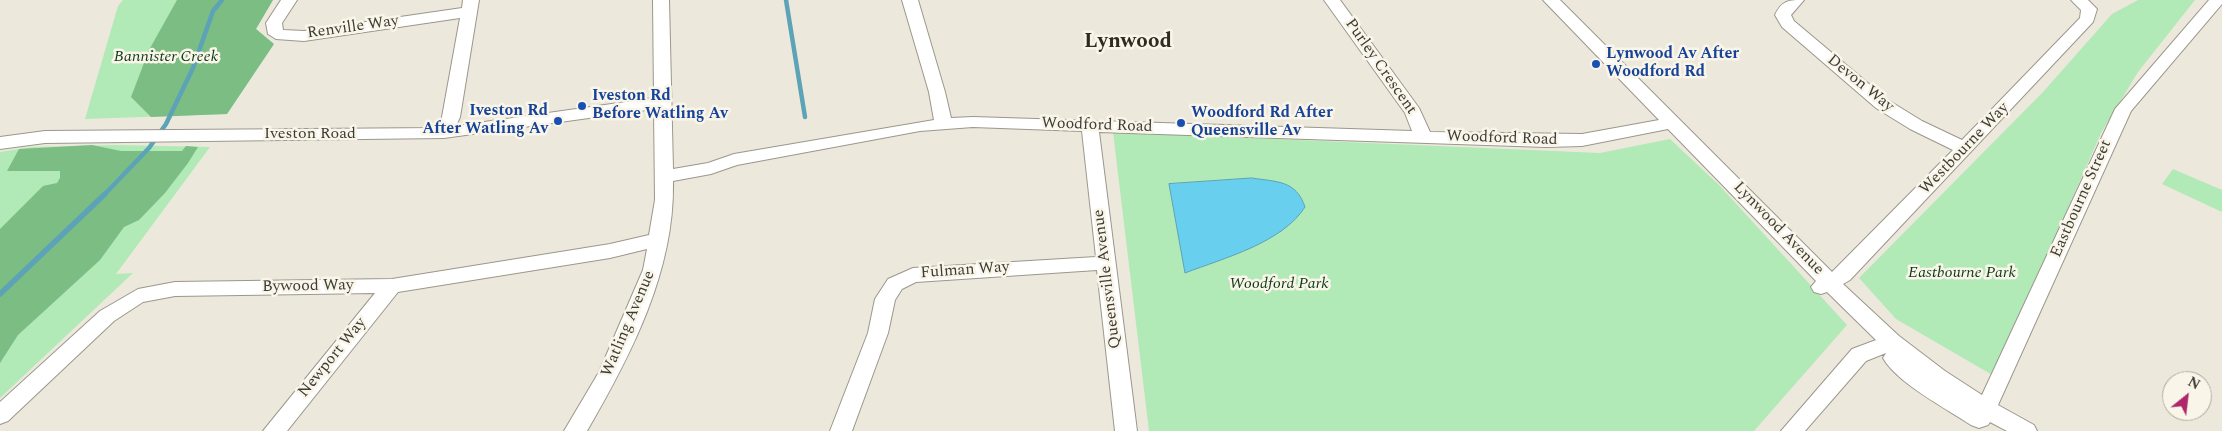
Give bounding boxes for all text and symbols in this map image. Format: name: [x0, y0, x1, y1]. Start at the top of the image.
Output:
street label: Renville Way: [306, 12, 400, 44]
street label: Purley Crescent: [1340, 15, 1420, 119]
district label: Lynwood: [1084, 30, 1172, 56]
place label: Lynwood Av After Woodford Rd: [1606, 45, 1739, 83]
park label: Bannister Creek: [114, 48, 218, 68]
street label: Devon Way: [1823, 51, 1897, 117]
marker: Lynwood Av After Woodford Rd: [1590, 58, 1602, 70]
place label: Iveston Rd Before Watling Av: [592, 87, 728, 125]
street label: Westbourne Way: [1916, 99, 2014, 199]
marker: Iveston Rd Before Watling Av: [576, 100, 588, 112]
place label: Iveston Rd After Watling Av: [422, 102, 548, 140]
place label: Woodford Rd After Queensville Av: [1191, 104, 1333, 142]
street label: Woodford Road: [1041, 114, 1153, 138]
marker: Iveston Rd After Watling Av: [552, 115, 564, 127]
marker: Woodford Rd After Queensville Av: [1175, 117, 1187, 129]
street label: Iveston Road: [264, 125, 356, 145]
street label: Woodford Road: [1446, 127, 1558, 151]
street label: Eastbourne Street: [2047, 137, 2117, 261]
street label: Lynwood Avenue: [1729, 178, 1827, 280]
street label: Queensville Avenue: [1090, 208, 1126, 350]
street label: Fulman Way: [920, 258, 1010, 284]
park label: Eastbourne Park: [1908, 264, 2016, 284]
street label: Watling Avenue: [598, 268, 660, 380]
park label: Woodford Park: [1229, 275, 1329, 295]
street label: Bywood Way: [262, 277, 354, 297]
street label: Newport Way: [295, 314, 371, 402]
north arrow: [2162, 371, 2212, 421]
text: N: [2184, 371, 2204, 395]

